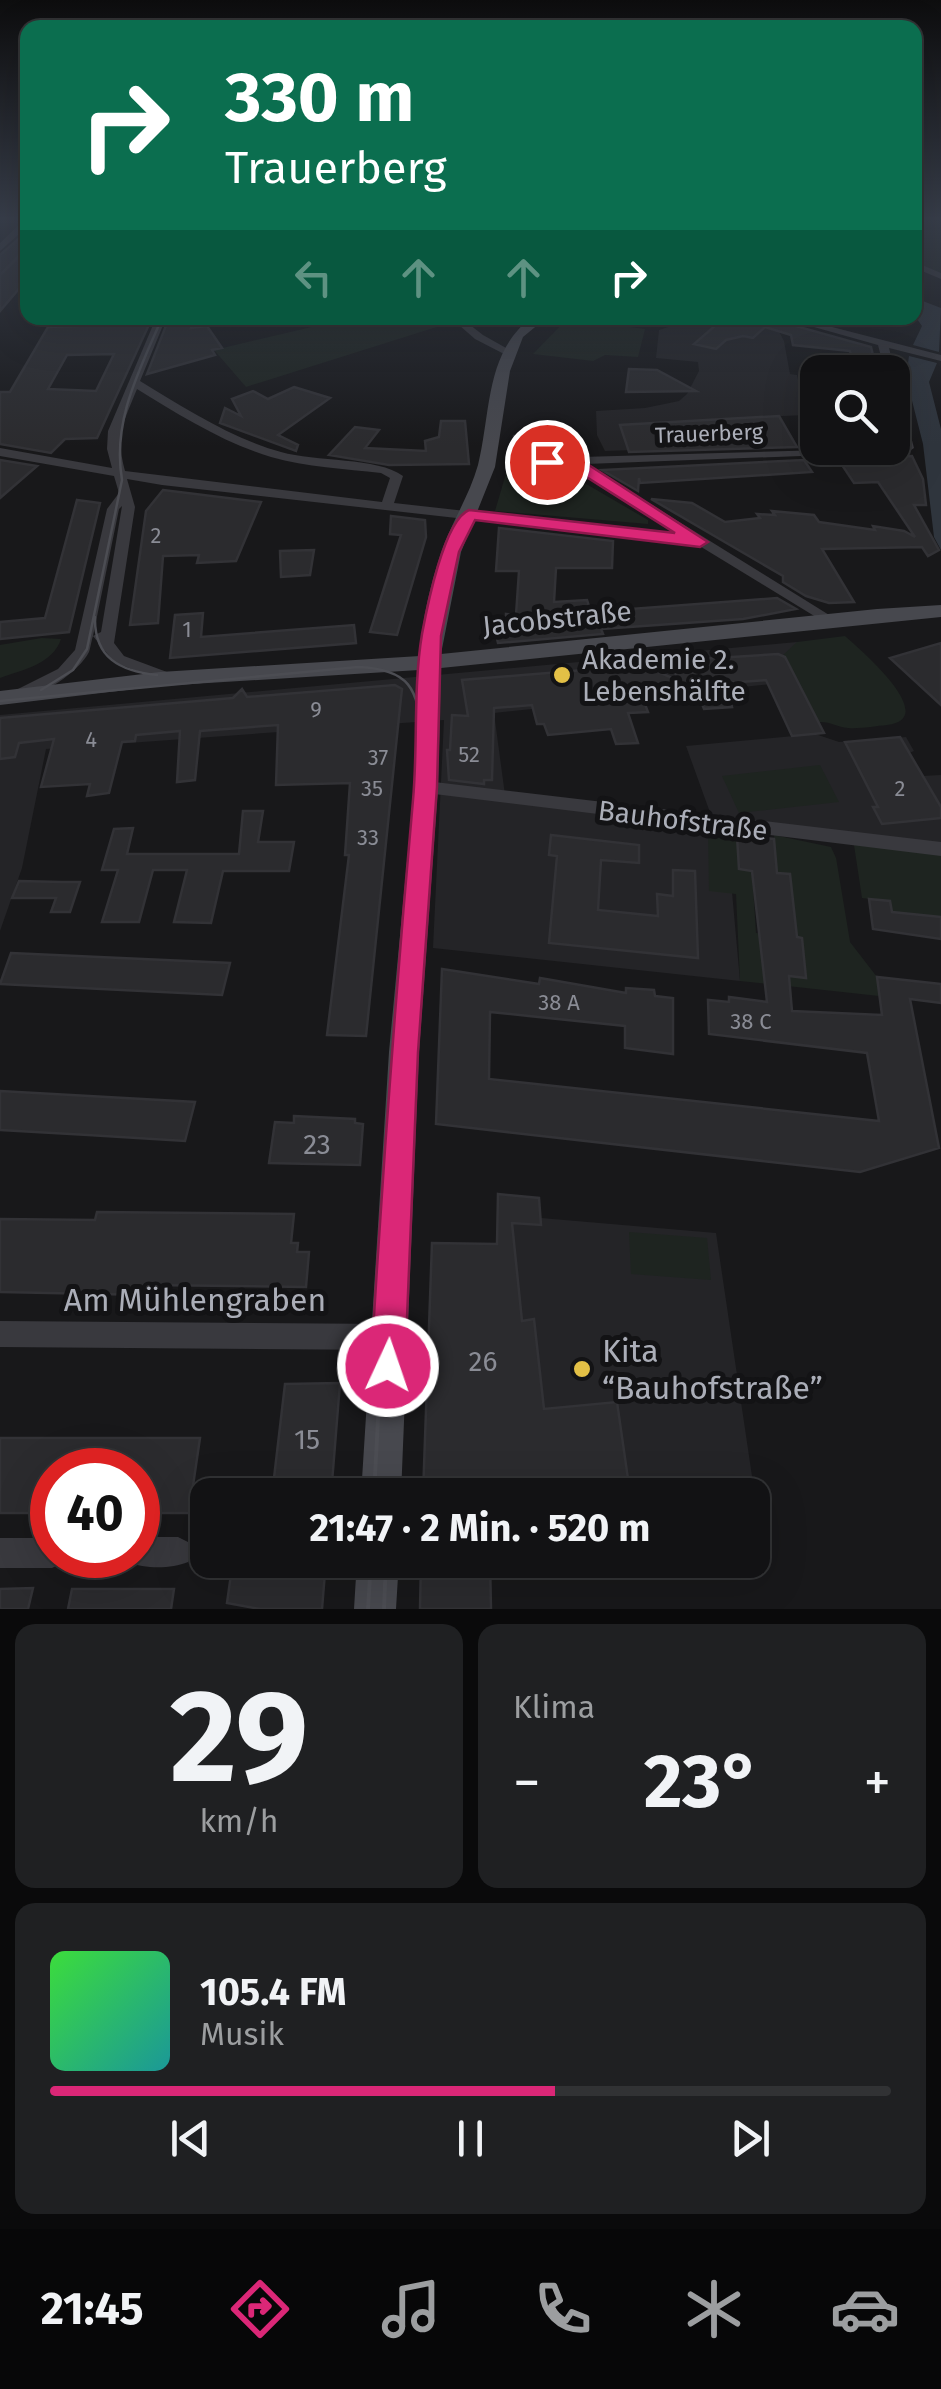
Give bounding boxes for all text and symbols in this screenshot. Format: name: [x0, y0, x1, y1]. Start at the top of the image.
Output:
text: 330 m: [225, 56, 415, 140]
icon: right: [60, 60, 190, 190]
text: Trauerberg: [225, 141, 447, 195]
icon: left: [286, 250, 341, 305]
icon: ahead: [391, 250, 446, 305]
icon: ahead: [496, 250, 551, 305]
icon: right: [601, 250, 656, 305]
map controls: [800, 355, 910, 465]
button: search: [800, 355, 910, 465]
street label: Trauerberg: [654, 418, 764, 449]
pin: [505, 420, 590, 505]
icon: arrive: [520, 435, 575, 490]
house number: 2: [151, 522, 161, 549]
street label: Jacobstraße: [481, 594, 633, 643]
house number: 1: [182, 616, 192, 643]
place label: Akademie 2. Lebenshälfte: [582, 643, 746, 708]
marker: Akademie 2. Lebenshälfte: [551, 664, 573, 686]
house number: 9: [310, 696, 322, 723]
house number: 4: [85, 726, 97, 753]
house number: 52: [458, 741, 480, 768]
house number: 37: [368, 744, 389, 771]
house number: 35: [361, 775, 383, 802]
house number: 2: [895, 775, 905, 802]
street label: Bauhofstraße: [596, 794, 770, 847]
house number: 33: [357, 824, 379, 851]
house number: 38 A: [538, 989, 580, 1016]
house number: 38 C: [730, 1008, 772, 1035]
house number: 23: [303, 1128, 331, 1161]
street label: Am Mühlengraben: [64, 1281, 326, 1319]
position arrow: [336, 1314, 440, 1418]
place label: Kita “Bauhofstraße”: [602, 1332, 823, 1407]
house number: 26: [469, 1345, 497, 1378]
marker: Kita “Bauhofstraße”: [571, 1358, 593, 1380]
house number: 15: [294, 1423, 320, 1456]
speed limit sign: 40: [30, 1448, 160, 1578]
text: 21:47 · 2 Min. · 520 m: [310, 1505, 650, 1551]
text: 29: [170, 1659, 308, 1815]
text: Klima: [513, 1688, 595, 1726]
text: 23°: [644, 1737, 760, 1827]
text: −: [513, 1750, 541, 1816]
text: +: [864, 1750, 891, 1816]
text: km/h: [199, 1802, 279, 1840]
text: 105.4 FM: [200, 1969, 346, 2015]
text: Musik: [200, 2015, 284, 2053]
icon: previous: [163, 2111, 218, 2166]
icon: pause: [443, 2111, 498, 2166]
icon: next: [723, 2111, 778, 2166]
icon: directions: [225, 2274, 295, 2344]
icon: music: [376, 2274, 446, 2344]
icon: phone: [528, 2274, 598, 2344]
icon: climate: [679, 2274, 749, 2344]
icon: car: [830, 2274, 900, 2344]
text: 21:45: [41, 2282, 144, 2336]

